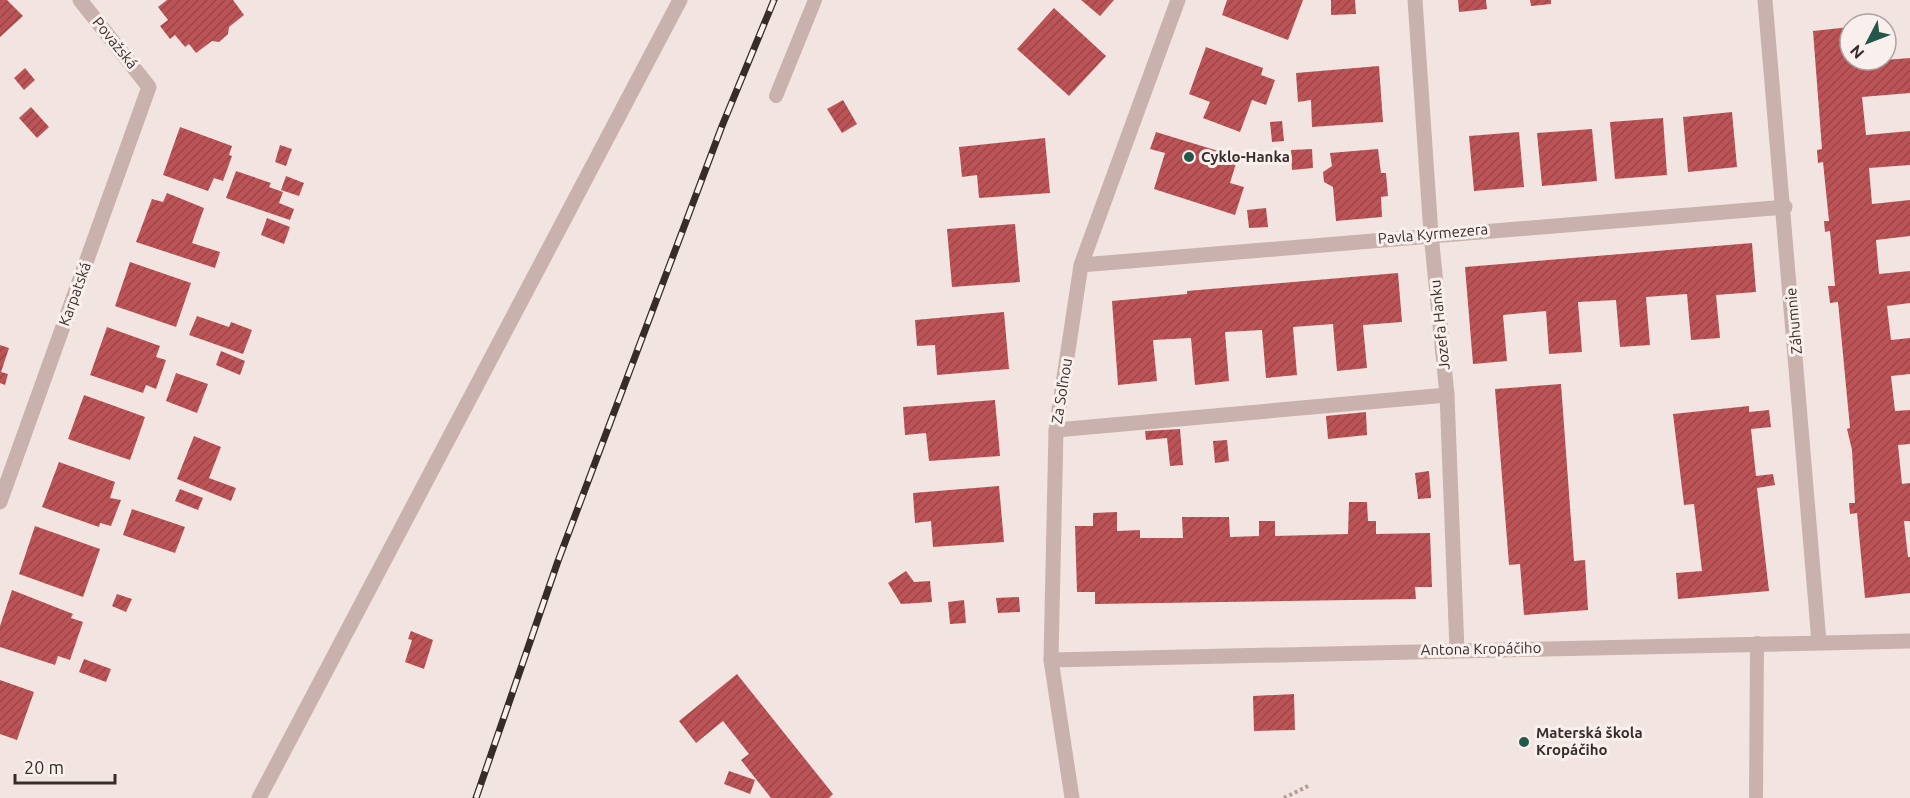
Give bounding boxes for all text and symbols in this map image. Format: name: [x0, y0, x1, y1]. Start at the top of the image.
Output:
north arrow: [1838, 12, 1898, 72]
street label: Považská: [90, 14, 141, 72]
text: N: [1846, 42, 1868, 62]
place label: Cyklo-Hanka: [1201, 148, 1290, 165]
marker: Cyklo-Hanka: [1182, 150, 1196, 164]
street label: Pavla Kyrmezera: [1377, 220, 1489, 247]
street label: Karpatská: [55, 260, 94, 328]
street label: Jozefa Hanku: [1426, 279, 1453, 371]
street label: Záhumnie: [1782, 287, 1805, 355]
street label: Za Soľnou: [1048, 357, 1075, 425]
street label: Antona Kropáčiho: [1421, 639, 1541, 658]
place label: Materská škola Kropáčiho: [1536, 724, 1643, 758]
marker: Materská škola Kropáčiho: [1517, 735, 1531, 749]
scale bar: [15, 747, 116, 785]
text: 20 m: [24, 757, 64, 777]

